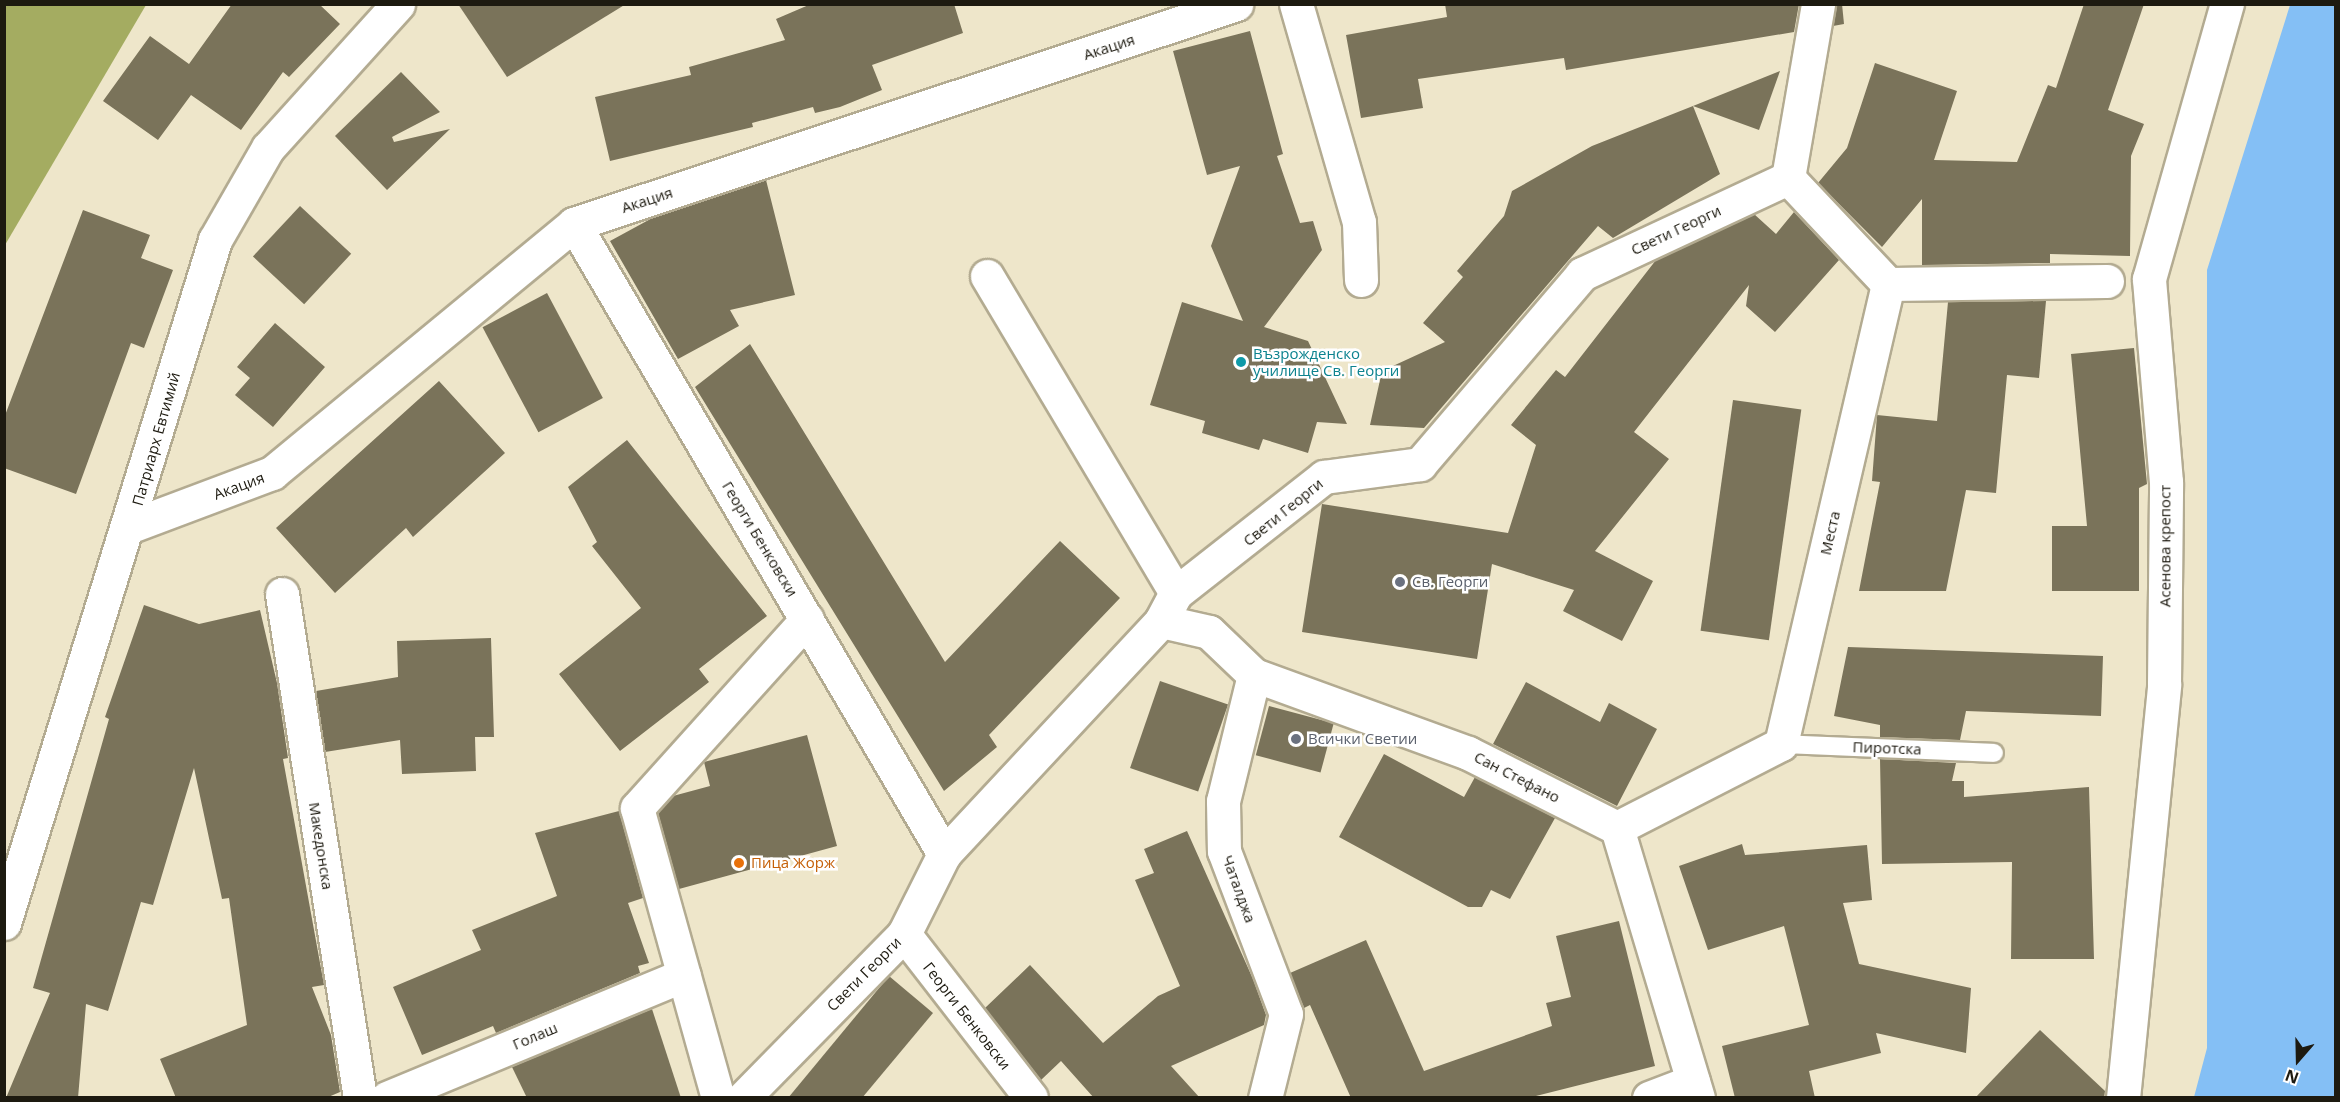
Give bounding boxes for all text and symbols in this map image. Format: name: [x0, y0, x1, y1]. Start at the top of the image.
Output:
street label: Акация: [1081, 30, 1137, 64]
street label: Акация: [619, 183, 675, 217]
street label: Свети Георги: [1628, 201, 1724, 259]
place label: Възрожденско училище Св. Георги: [1253, 344, 1399, 379]
marker: Възрожденско училище Св. Георги: [1234, 355, 1248, 369]
street label: Патриарх Евтимий: [128, 370, 184, 508]
street label: Акация: [211, 469, 267, 503]
street label: Свети Георги: [1239, 474, 1327, 550]
street label: Георги Бенковски: [718, 478, 802, 600]
street label: Асенова крепост: [2156, 485, 2174, 607]
street label: Места: [1816, 509, 1844, 557]
place label: Св. Георги: [1412, 573, 1488, 591]
marker: Св. Георги: [1393, 575, 1407, 589]
place label: Всички Светии: [1308, 730, 1417, 748]
marker: Всички Светии: [1289, 732, 1303, 746]
street label: Пиротска: [1852, 738, 1922, 758]
street label: Сан Стефано: [1471, 748, 1563, 806]
street label: Македонска: [305, 801, 337, 891]
street label: Чаталджа: [1218, 853, 1260, 925]
place label: Пица Жорж: [751, 854, 835, 872]
marker: Пица Жорж: [732, 856, 746, 870]
street label: Свети Георги: [823, 933, 905, 1015]
street label: Георги Бенковски: [919, 959, 1015, 1073]
street label: Голаш: [510, 1019, 560, 1053]
north arrow: [2268, 1030, 2328, 1090]
text: N: [2282, 1064, 2302, 1089]

